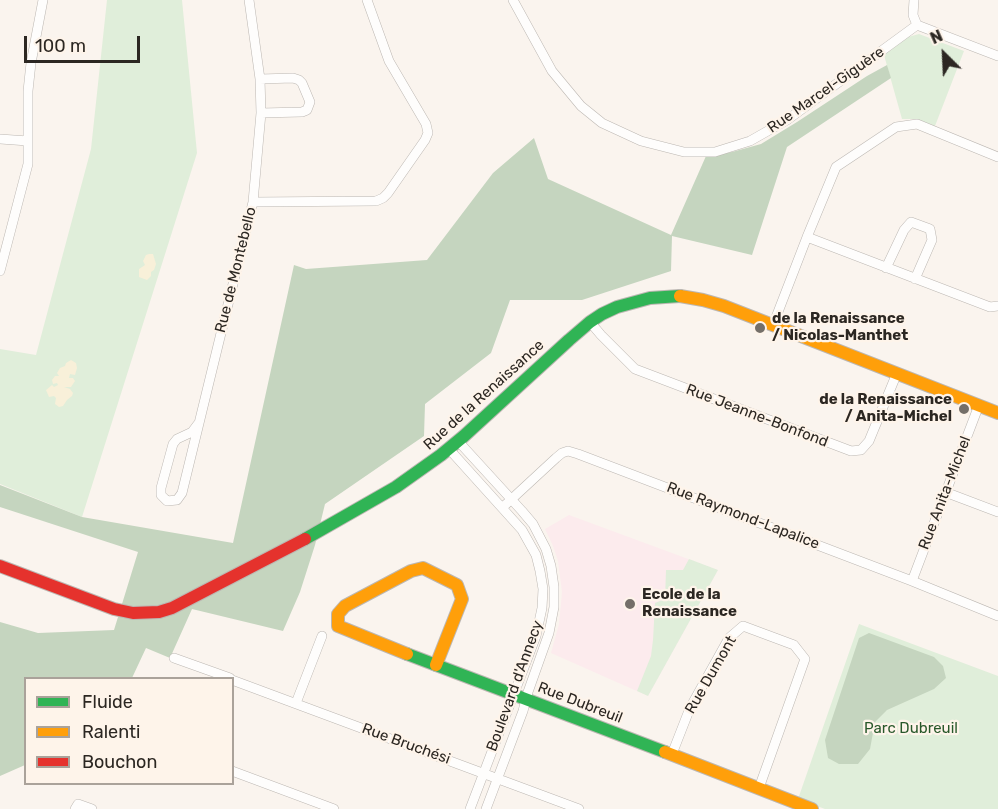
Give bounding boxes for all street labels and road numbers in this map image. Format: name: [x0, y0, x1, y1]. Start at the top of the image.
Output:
street label: Rue Marcel-Giguère: [764, 43, 888, 137]
street label: Rue de Montebello: [212, 205, 260, 335]
street label: Rue de la Renaissance: [420, 336, 548, 454]
street label: Rue Jeanne-Bonfond: [683, 381, 831, 451]
street label: Rue Anita-Michel: [915, 434, 975, 552]
street label: Rue Raymond-Lapalice: [664, 479, 822, 553]
street label: Boulevard d'Annecy: [483, 618, 547, 754]
street label: Rue Dumont: [681, 633, 741, 717]
street label: Rue Dubreuil: [535, 679, 625, 727]
street label: Rue Bruchési: [359, 720, 453, 768]

